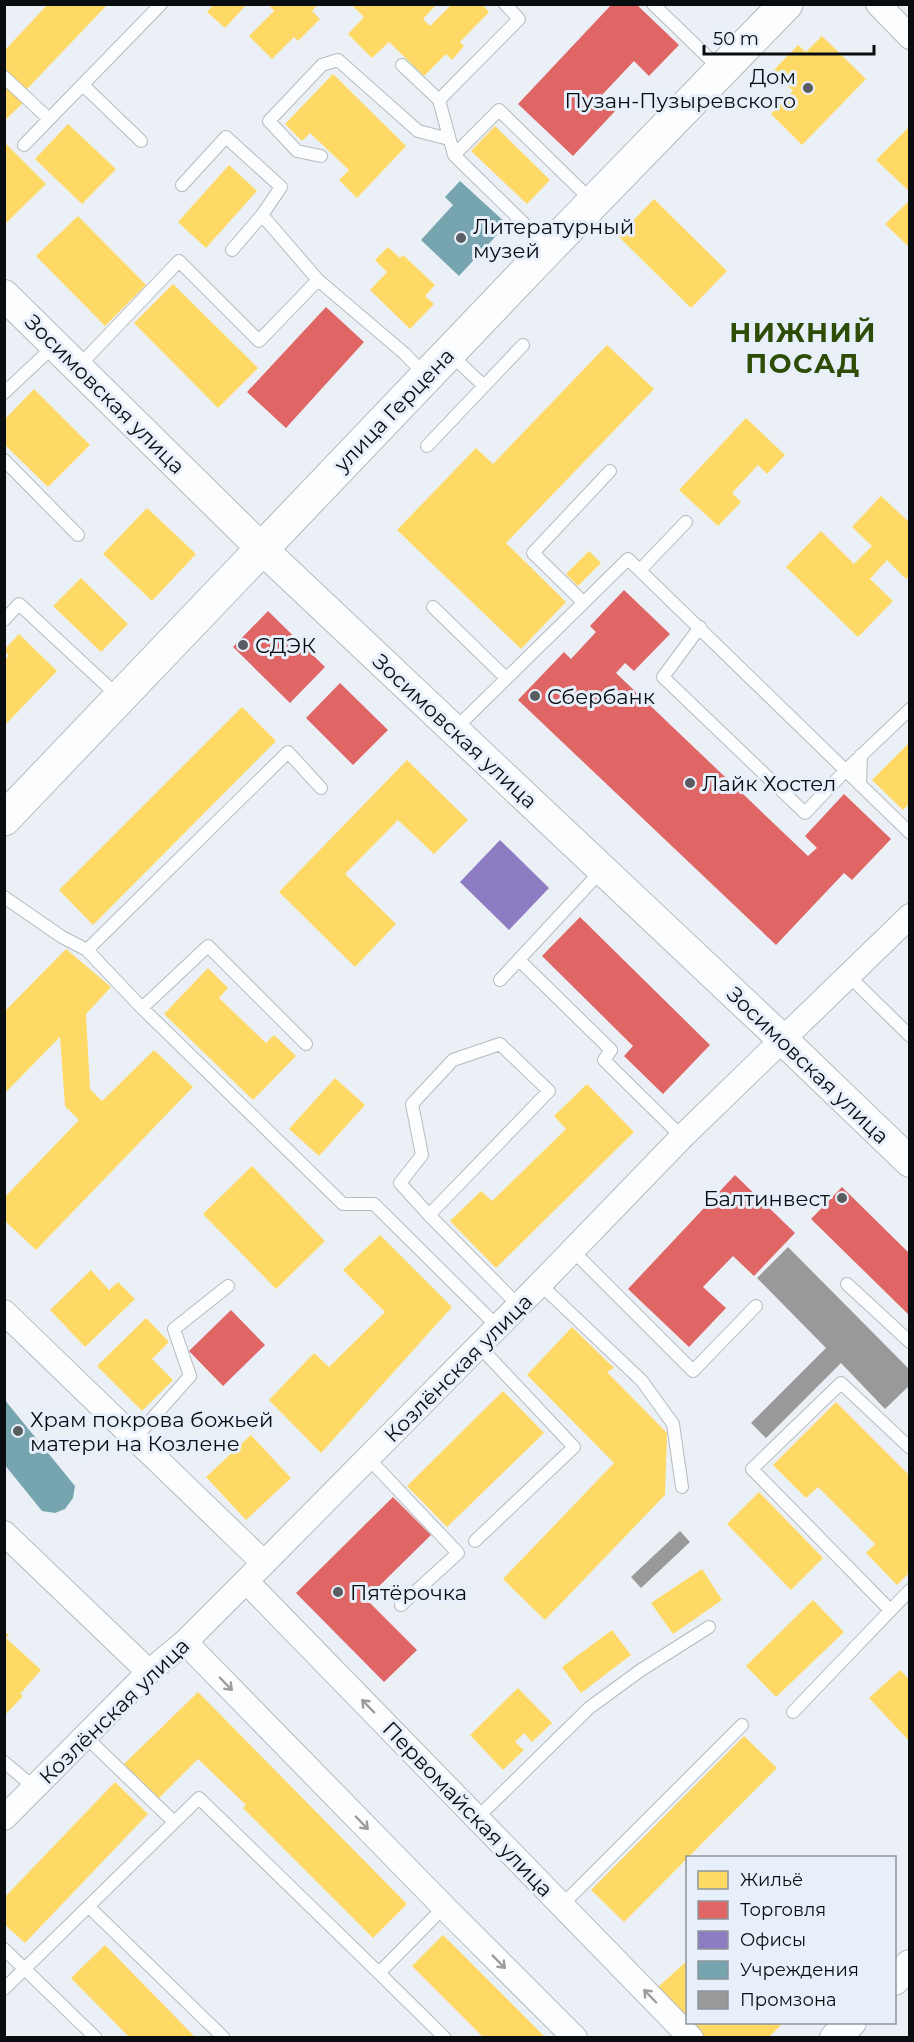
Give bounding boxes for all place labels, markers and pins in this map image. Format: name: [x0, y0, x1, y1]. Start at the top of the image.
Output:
place label: Дом Пузан-Пузыревского: [565, 64, 796, 113]
marker: Дом Пузан-Пузыревского: [801, 81, 815, 95]
place label: Литературный музей: [473, 214, 634, 263]
marker: Литературный музей: [454, 231, 468, 245]
place label: СДЭК: [255, 633, 316, 658]
marker: СДЭК: [236, 638, 250, 652]
place label: Сбербанк: [547, 684, 655, 709]
marker: Сбербанк: [528, 689, 542, 703]
place label: Лайк Хостел: [702, 771, 836, 796]
marker: Лайк Хостел: [683, 776, 697, 790]
place label: Балтинвест: [703, 1186, 830, 1211]
marker: Балтинвест: [835, 1191, 849, 1205]
place label: Храм покрова божьей матери на Козлене: [30, 1407, 274, 1456]
marker: Храм покрова божьей матери на Козлене: [11, 1424, 25, 1438]
place label: Пятёрочка: [350, 1580, 467, 1605]
marker: Пятёрочка: [331, 1585, 345, 1599]

